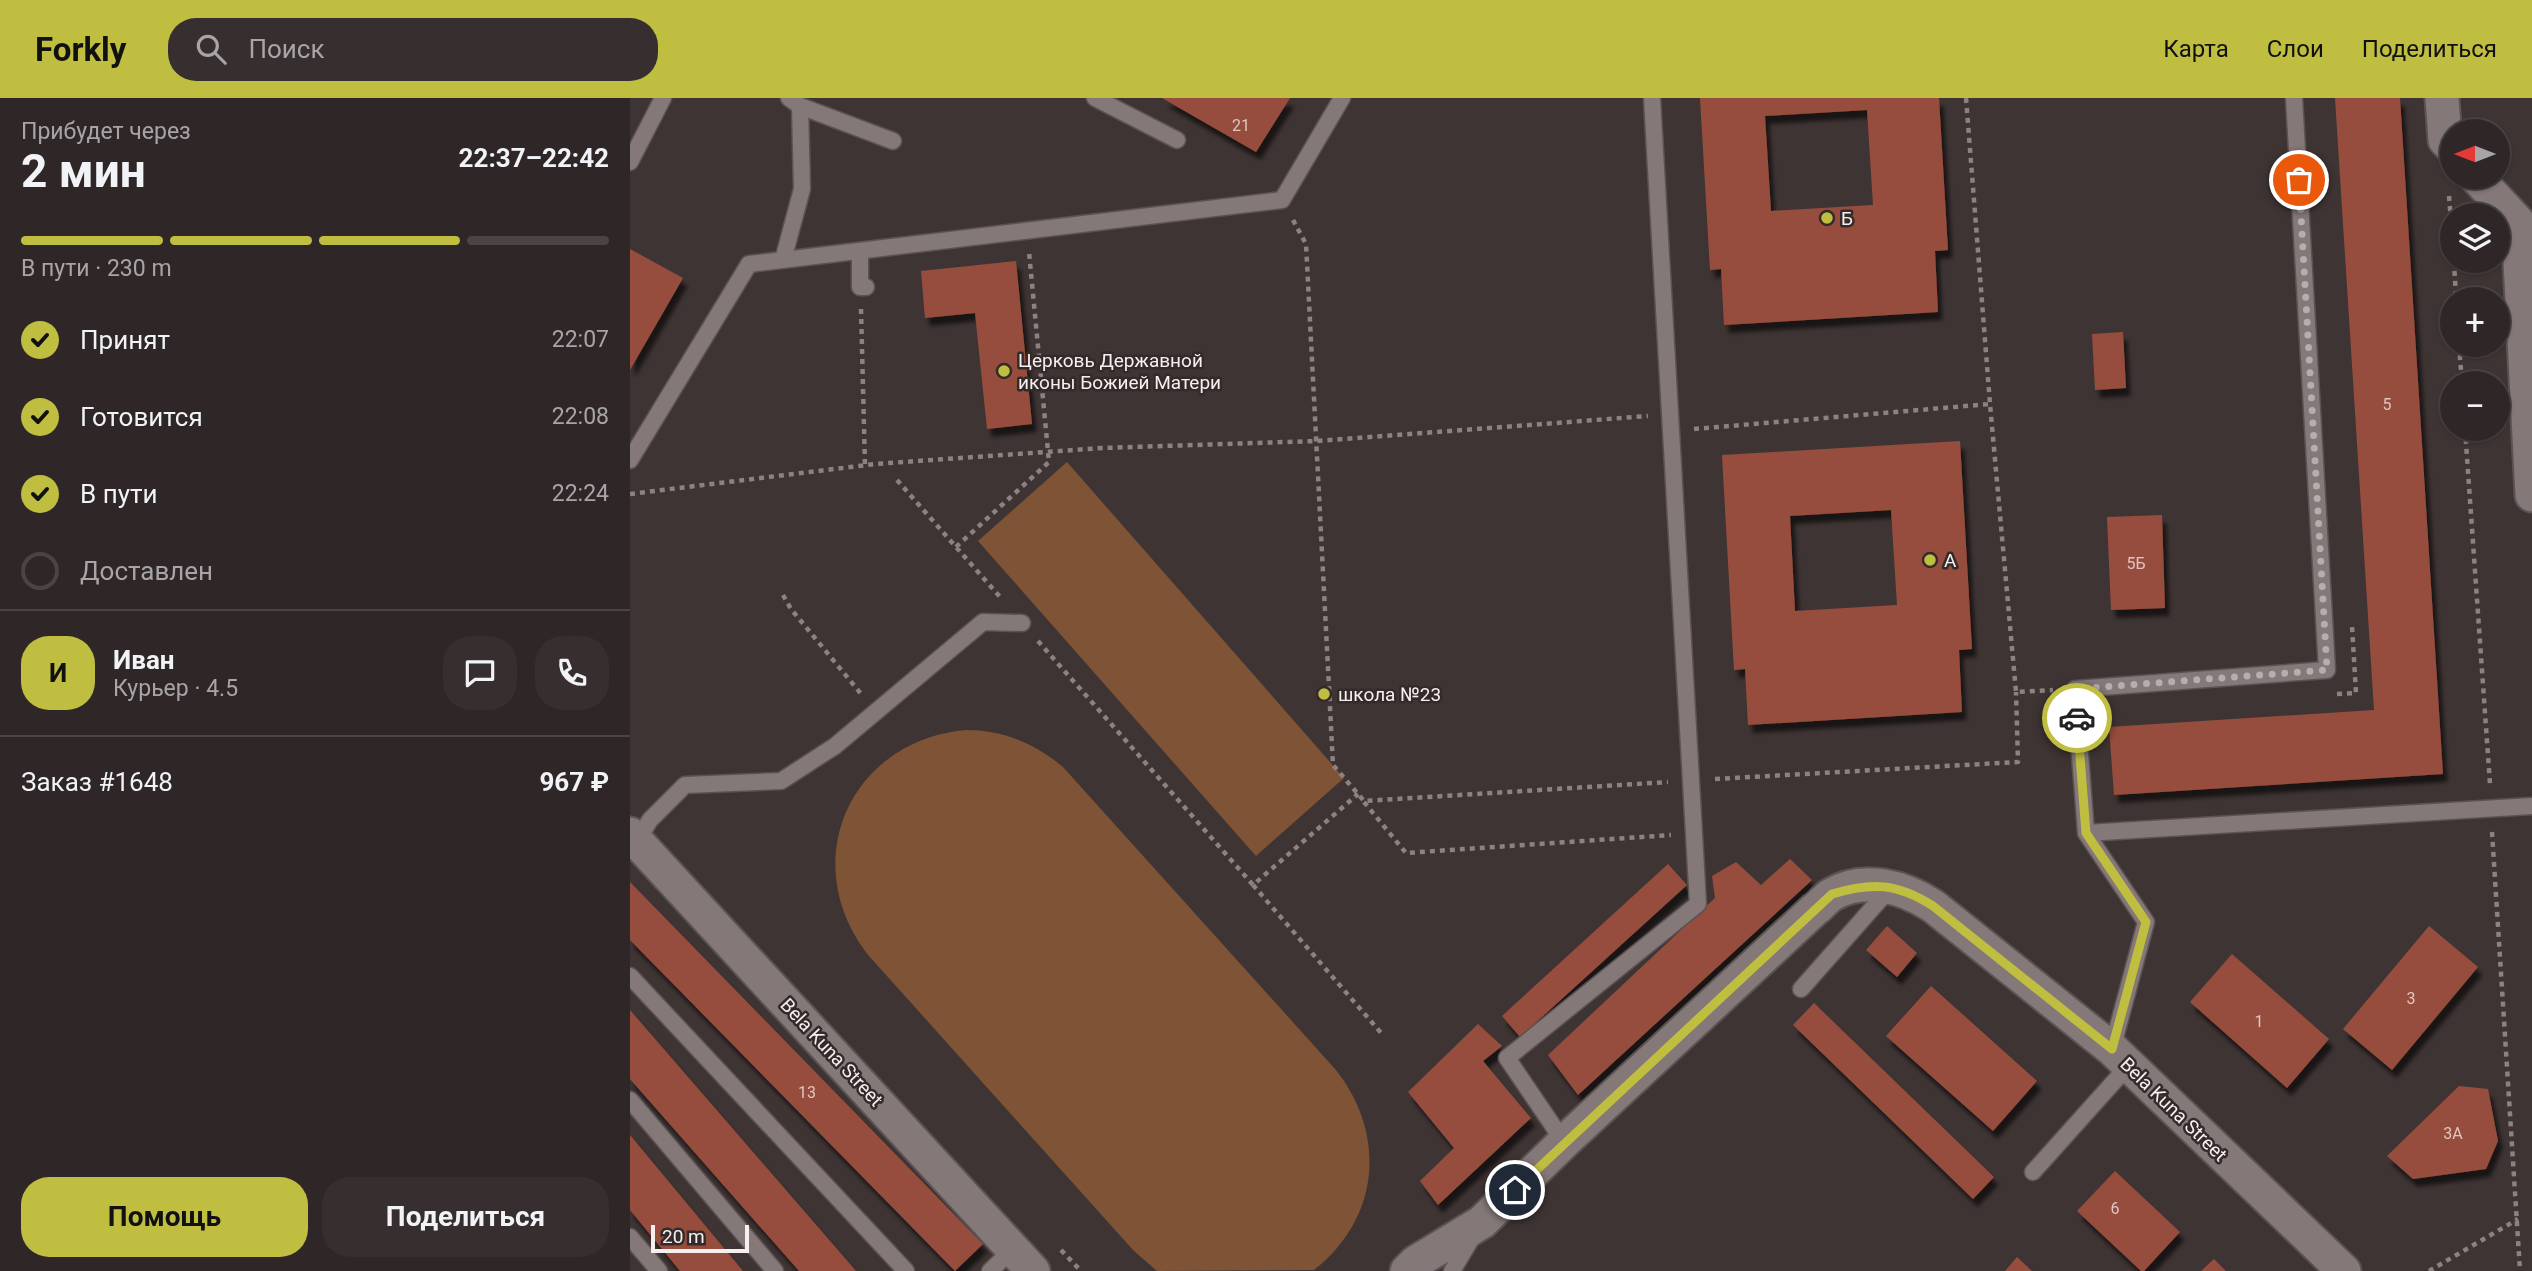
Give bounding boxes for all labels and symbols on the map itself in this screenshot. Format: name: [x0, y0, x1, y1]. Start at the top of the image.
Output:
house number: 21: [1232, 116, 1250, 135]
north arrow: [2440, 119, 2510, 189]
pin: [2269, 150, 2329, 210]
place label: Б: [1841, 207, 1853, 230]
marker: Б: [1819, 210, 1835, 226]
place label: Церковь Державной иконы Божией Матери: [1018, 349, 1221, 394]
marker: Церковь Державной иконы Божией Матери: [996, 363, 1012, 379]
house number: 5: [2383, 395, 2392, 414]
place label: А: [1944, 549, 1957, 572]
marker: А: [1922, 552, 1938, 568]
house number: 5Б: [2126, 554, 2146, 573]
place label: школа №23: [1338, 683, 1441, 706]
courier: [2042, 683, 2112, 753]
marker: школа №23: [1316, 686, 1332, 702]
house number: 3: [2407, 989, 2416, 1008]
street label: Bela Kuna Street: [776, 994, 888, 1111]
house number: 1: [2255, 1012, 2264, 1031]
street label: Bela Kuna Street: [2116, 1053, 2232, 1166]
house number: 13: [798, 1083, 816, 1102]
house number: 3А: [2443, 1124, 2463, 1143]
pin: [1485, 1160, 1545, 1220]
house number: 6: [2111, 1199, 2120, 1218]
scale bar: [651, 1222, 749, 1254]

